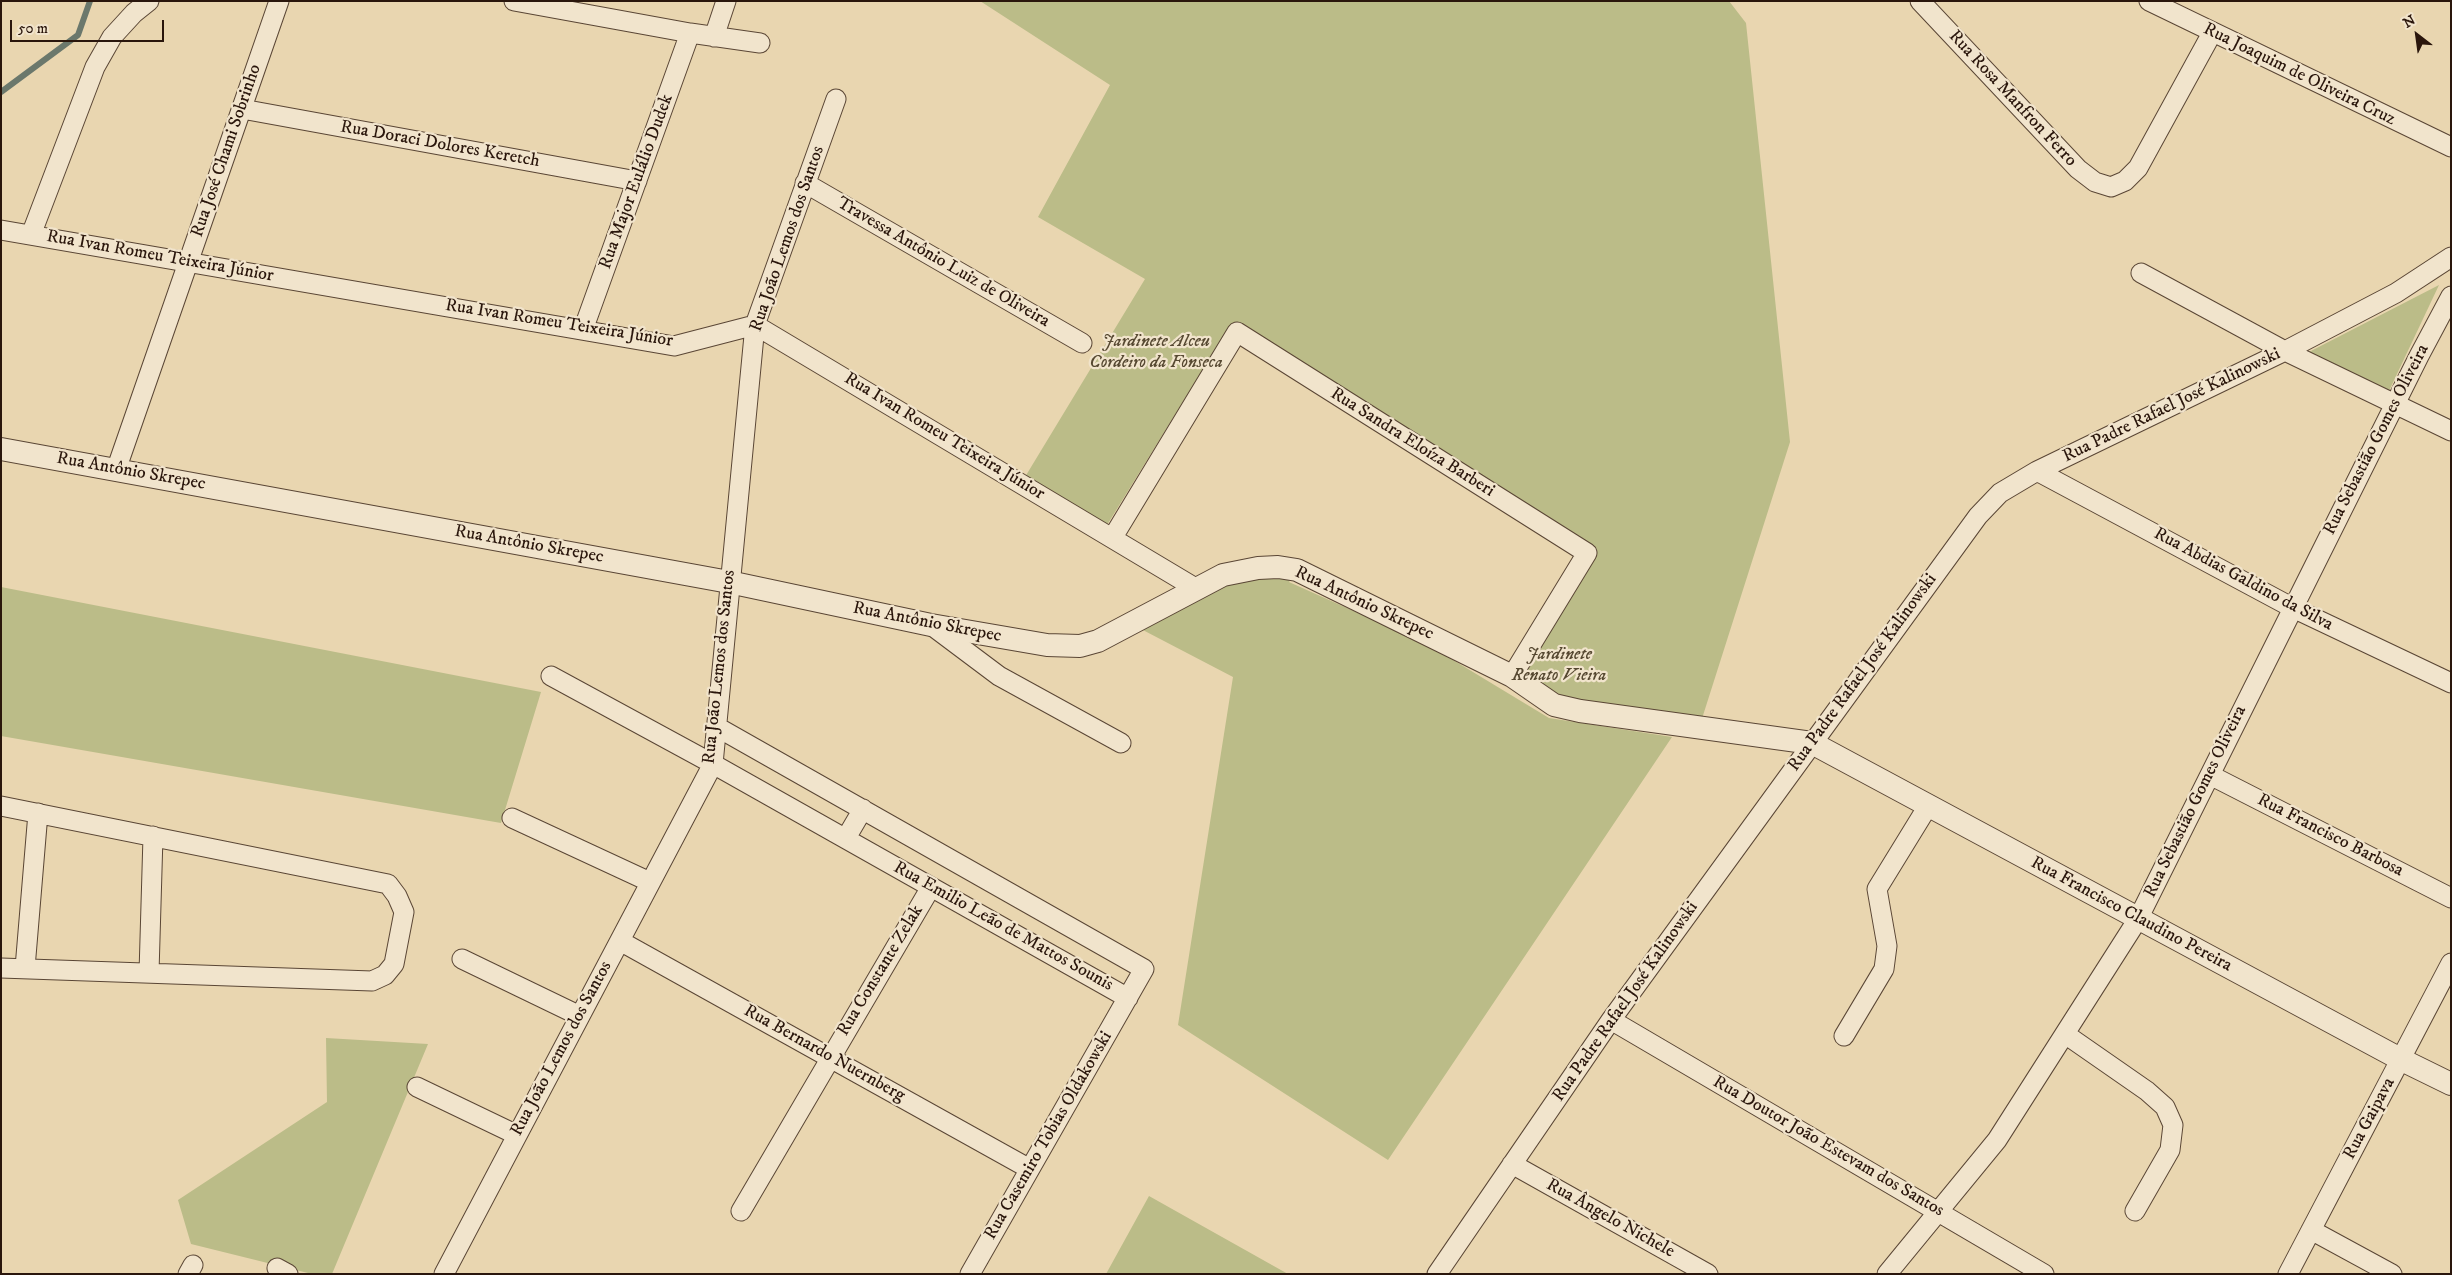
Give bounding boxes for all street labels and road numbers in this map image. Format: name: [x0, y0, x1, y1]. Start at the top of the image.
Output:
street label: Rua Joaquim de Oliveira Cruz: [2199, 19, 2399, 131]
street label: Rua Rosa Manfron Ferro: [1943, 26, 2081, 172]
street label: Rua José Chami Sobrinho: [187, 62, 267, 240]
street label: Rua Major Eulálio Dudek: [595, 92, 679, 272]
street label: Rua Doraci Dolores Keretch: [339, 117, 541, 173]
street label: Rua João Lemos dos Santos: [746, 143, 830, 335]
street label: Travessa Antônio Luiz de Oliveira: [833, 193, 1053, 333]
street label: Rua Ivan Romeu Teixeira Júnior: [45, 226, 275, 288]
street label: Rua Ivan Romeu Teixeira Júnior: [444, 295, 674, 353]
street label: Rua Sebastião Gomes Oliveira: [2320, 341, 2434, 539]
street label: Rua Padre Rafael José Kalinowski: [2060, 344, 2284, 468]
street label: Rua Ivan Romeu Teixeira Júnior: [840, 368, 1048, 506]
street label: Rua Sandra Eloíza Barberi: [1326, 384, 1498, 502]
street label: Rua Antônio Skrepec: [55, 448, 207, 496]
street label: Rua Antônio Skrepec: [453, 521, 605, 569]
street label: Rua Abdias Galdino da Silva: [2150, 524, 2336, 636]
street label: Rua Antônio Skrepec: [1291, 562, 1437, 646]
street label: Rua João Lemos dos Santos: [699, 569, 741, 765]
street label: Rua Padre Rafael José Kalinowski: [1784, 570, 1942, 776]
street label: Rua Antônio Skrepec: [851, 598, 1003, 648]
street label: Rua Sebastião Gomes Oliveira: [2140, 702, 2252, 902]
street label: Rua Francisco Barbosa: [2253, 790, 2407, 882]
street label: Rua Francisco Claudino Pereira: [2027, 853, 2235, 977]
street label: Rua Emilio Leão de Mattos Sounis: [889, 857, 1117, 997]
street label: Rua Padre Rafael José Kalinowski: [1549, 898, 1703, 1106]
street label: Rua Constante Zelak: [833, 902, 929, 1040]
street label: Rua João Lemos dos Santos: [507, 958, 617, 1140]
street label: Rua Bernardo Nuernberg: [740, 1001, 908, 1107]
street label: Rua Casemiro Tobias Oldakowski: [980, 1028, 1118, 1244]
street label: Rua Doutor João Estevam dos Santos: [1709, 1072, 1947, 1222]
street label: Rua Gaipava: [2340, 1075, 2400, 1163]
street label: Rua Ângelo Nichele: [1542, 1175, 1678, 1263]

